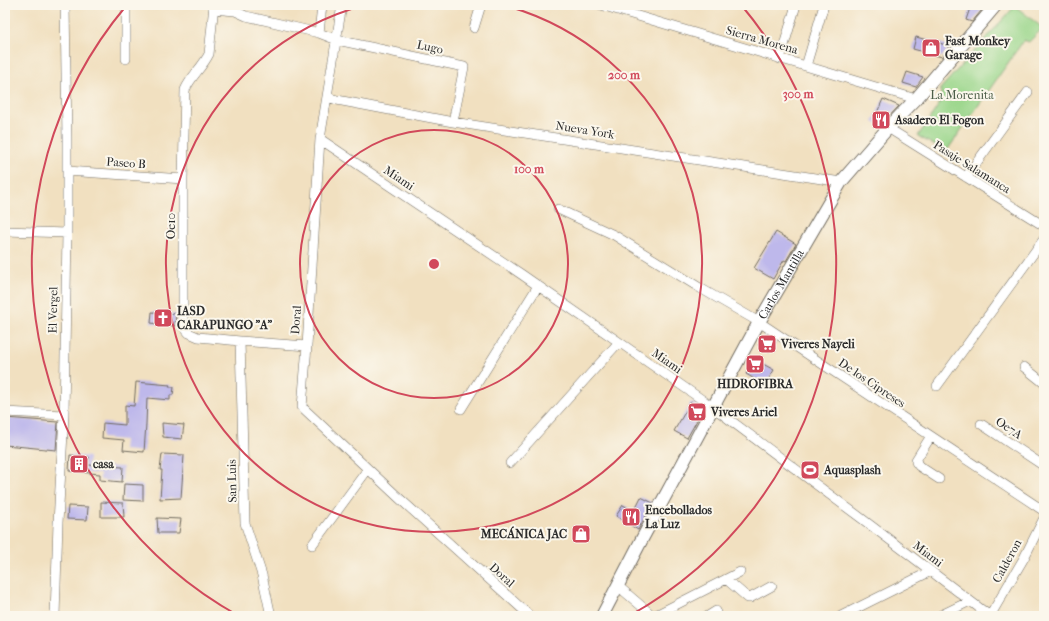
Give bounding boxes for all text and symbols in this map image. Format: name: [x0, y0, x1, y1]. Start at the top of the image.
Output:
street label: Sierra Morena: [724, 23, 800, 57]
place label: Fast Monkey Garage: [944, 34, 1011, 63]
street label: Lugo: [416, 37, 444, 57]
shop icon: Fast Monkey Garage: [920, 37, 942, 59]
text: 200 m: [608, 68, 641, 82]
text: 300 m: [783, 87, 814, 102]
park label: La Morenita: [930, 88, 994, 102]
restaurant icon: Asadero El Fogon: [870, 109, 892, 131]
place label: Asadero El Fogon: [894, 113, 985, 128]
street label: Nueva York: [554, 118, 616, 142]
street label: Pasaje Salamanca: [931, 138, 1013, 197]
street label: Paseo B: [106, 155, 146, 171]
text: 100 m: [514, 162, 545, 176]
street label: Miami: [381, 163, 417, 193]
street label: Oe10: [164, 213, 178, 239]
street label: Carlos Mantilla: [755, 247, 807, 322]
centre of rings: [427, 257, 441, 271]
street label: El Vergel: [46, 286, 60, 334]
place label: IASD CARAPUNGO "A": [177, 304, 272, 332]
street label: Doral: [288, 304, 304, 335]
church icon: IASD CARAPUNGO "A": [152, 307, 174, 329]
supermarket icon: Viveres Nayeli: [756, 333, 778, 355]
place label: Viveres Nayeli: [780, 337, 855, 352]
street label: Miami: [649, 346, 685, 377]
supermarket icon: HIDROFIBRA: [744, 353, 766, 375]
street label: De los Cipreses: [836, 355, 909, 411]
place label: HIDROFIBRA: [717, 377, 794, 391]
supermarket icon: Viveres Ariel: [686, 401, 708, 423]
place label: Viveres Ariel: [710, 405, 778, 419]
street label: Oe7A: [993, 414, 1025, 442]
building icon: casa: [68, 453, 90, 475]
place label: casa: [93, 457, 114, 471]
street label: San Luis: [225, 459, 239, 503]
sports icon: Aquasplash: [799, 459, 821, 481]
place label: Aquasplash: [823, 463, 881, 478]
place label: Encebollados La Luz: [645, 503, 713, 531]
restaurant icon: Encebollados La Luz: [620, 506, 642, 528]
shop icon: MECÁNICA JAC: [570, 523, 592, 545]
place label: MECÁNICA JAC: [480, 526, 567, 542]
street label: Calderon: [989, 537, 1025, 585]
street label: Miami: [910, 538, 946, 570]
street label: Doral: [486, 560, 518, 590]

